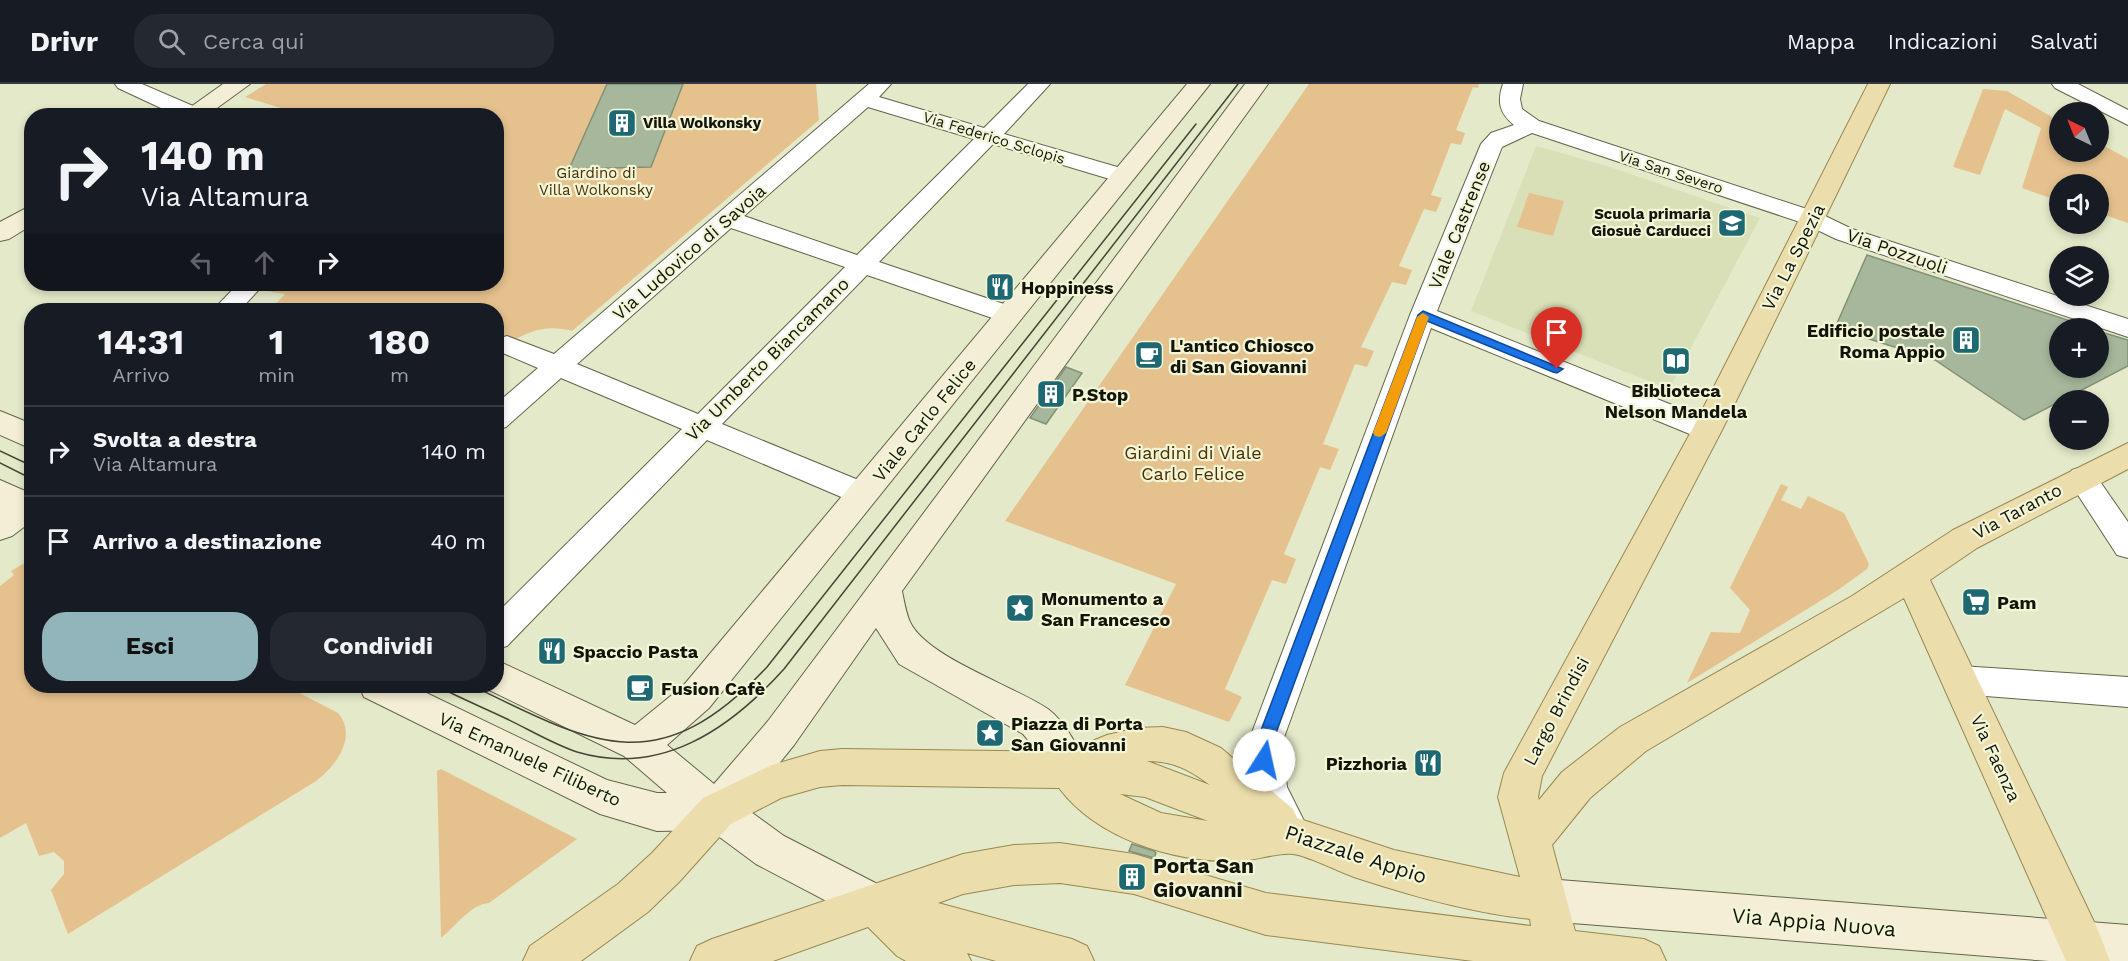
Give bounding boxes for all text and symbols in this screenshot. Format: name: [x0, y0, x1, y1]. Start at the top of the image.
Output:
search box: [134, 14, 554, 68]
text: Drivr: [30, 25, 98, 58]
icon: search: [155, 25, 188, 58]
text: Cerca qui: [203, 29, 304, 54]
text: Mappa: [1787, 29, 1855, 54]
text: Indicazioni: [1888, 29, 1997, 54]
text: Salvati: [2030, 29, 2098, 54]
north arrow: [2049, 102, 2109, 162]
map controls: [2049, 102, 2109, 450]
building icon: Villa Wolkonsky: [606, 107, 638, 139]
street label: Via Federico Sclopis: [921, 108, 1067, 168]
place label: Villa Wolkonsky: [643, 114, 762, 132]
text: 140 m: [141, 131, 265, 180]
icon: right: [42, 132, 120, 210]
street label: Via San Severo: [1617, 147, 1725, 197]
street label: Viale Castrense: [1424, 158, 1494, 292]
park label: Giardino di Villa Wolkonsky: [539, 164, 653, 199]
button: sound: [2049, 174, 2109, 234]
street label: Via Ludovico di Savoia: [608, 180, 770, 324]
text: Via Altamura: [141, 181, 309, 213]
street label: Via La Spezia: [1757, 200, 1829, 314]
place label: Scuola primaria Giosuè Carducci: [1591, 205, 1711, 240]
school or university icon: Scuola primaria Giosuè Carducci: [1716, 207, 1748, 239]
street label: Via Pozzuoli: [1844, 224, 1950, 278]
icon: left: [185, 246, 218, 279]
icon: ahead: [248, 246, 281, 279]
icon: right: [311, 246, 344, 279]
button: layers: [2049, 246, 2109, 306]
restaurant icon: Hoppiness: [984, 271, 1016, 303]
street label: Via Umberto Biancamano: [681, 273, 853, 445]
place label: Hoppiness: [1021, 277, 1114, 298]
pin: [1531, 307, 1582, 369]
icon: arrive: [1540, 316, 1573, 349]
button: +: [2049, 318, 2109, 378]
place label: Edificio postale Roma Appio: [1807, 320, 1945, 362]
text: 14:31: [98, 321, 184, 363]
text: 1: [269, 321, 284, 363]
text: 180: [369, 321, 430, 363]
building icon: Edificio postale Roma Appio: [1950, 324, 1982, 356]
place label: L'antico Chiosco di San Giovanni: [1170, 335, 1314, 377]
cafe icon: L'antico Chiosco di San Giovanni: [1133, 339, 1165, 371]
library icon: Biblioteca Nelson Mandela: [1660, 345, 1692, 377]
street label: Viale Carlo Felice: [868, 354, 980, 486]
text: Arrivo: [112, 363, 170, 387]
text: min: [258, 363, 295, 387]
text: m: [390, 363, 409, 387]
building icon: P.Stop: [1035, 378, 1067, 410]
place label: Biblioteca Nelson Mandela: [1605, 380, 1748, 422]
place label: P.Stop: [1072, 384, 1128, 405]
button: −: [2049, 390, 2109, 450]
text: Svolta a destra: [93, 427, 257, 452]
icon: right: [42, 435, 75, 468]
text: 140 m: [422, 439, 486, 464]
park label: Giardini di Viale Carlo Felice: [1124, 442, 1262, 484]
text: Via Altamura: [93, 452, 217, 476]
street label: Via Taranto: [1969, 479, 2065, 543]
icon: arrive: [42, 525, 75, 558]
text: Arrivo a destinazione: [93, 529, 322, 554]
text: 40 m: [430, 529, 486, 554]
supermarket icon: Pam: [1960, 586, 1992, 618]
place label: Monumento a San Francesco: [1041, 588, 1171, 630]
place icon: Monumento a San Francesco: [1004, 592, 1036, 624]
place label: Pam: [1997, 592, 2036, 613]
button: Esci: [42, 612, 258, 681]
button: Condividi: [270, 612, 486, 681]
restaurant icon: Spaccio Pasta: [536, 635, 568, 667]
place label: Spaccio Pasta: [573, 641, 699, 662]
street label: Largo Brindisi: [1519, 653, 1593, 769]
cafe icon: Fusion Cafè: [624, 672, 656, 704]
place label: Fusion Cafè: [661, 678, 765, 699]
street label: Via Emanuele Filiberto: [435, 707, 625, 811]
street label: Via Faenza: [1967, 711, 2025, 805]
place label: Piazza di Porta San Giovanni: [1011, 713, 1143, 755]
place icon: Piazza di Porta San Giovanni: [974, 717, 1006, 749]
position arrow: [1232, 728, 1296, 792]
restaurant icon: Pizzhoria: [1412, 747, 1444, 779]
place label: Pizzhoria: [1326, 753, 1408, 774]
street label: Piazzale Appio: [1282, 819, 1430, 889]
place label: Porta San Giovanni: [1153, 853, 1254, 902]
building icon: Porta San Giovanni: [1116, 861, 1148, 893]
street label: Via Appia Nuova: [1731, 902, 1897, 942]

